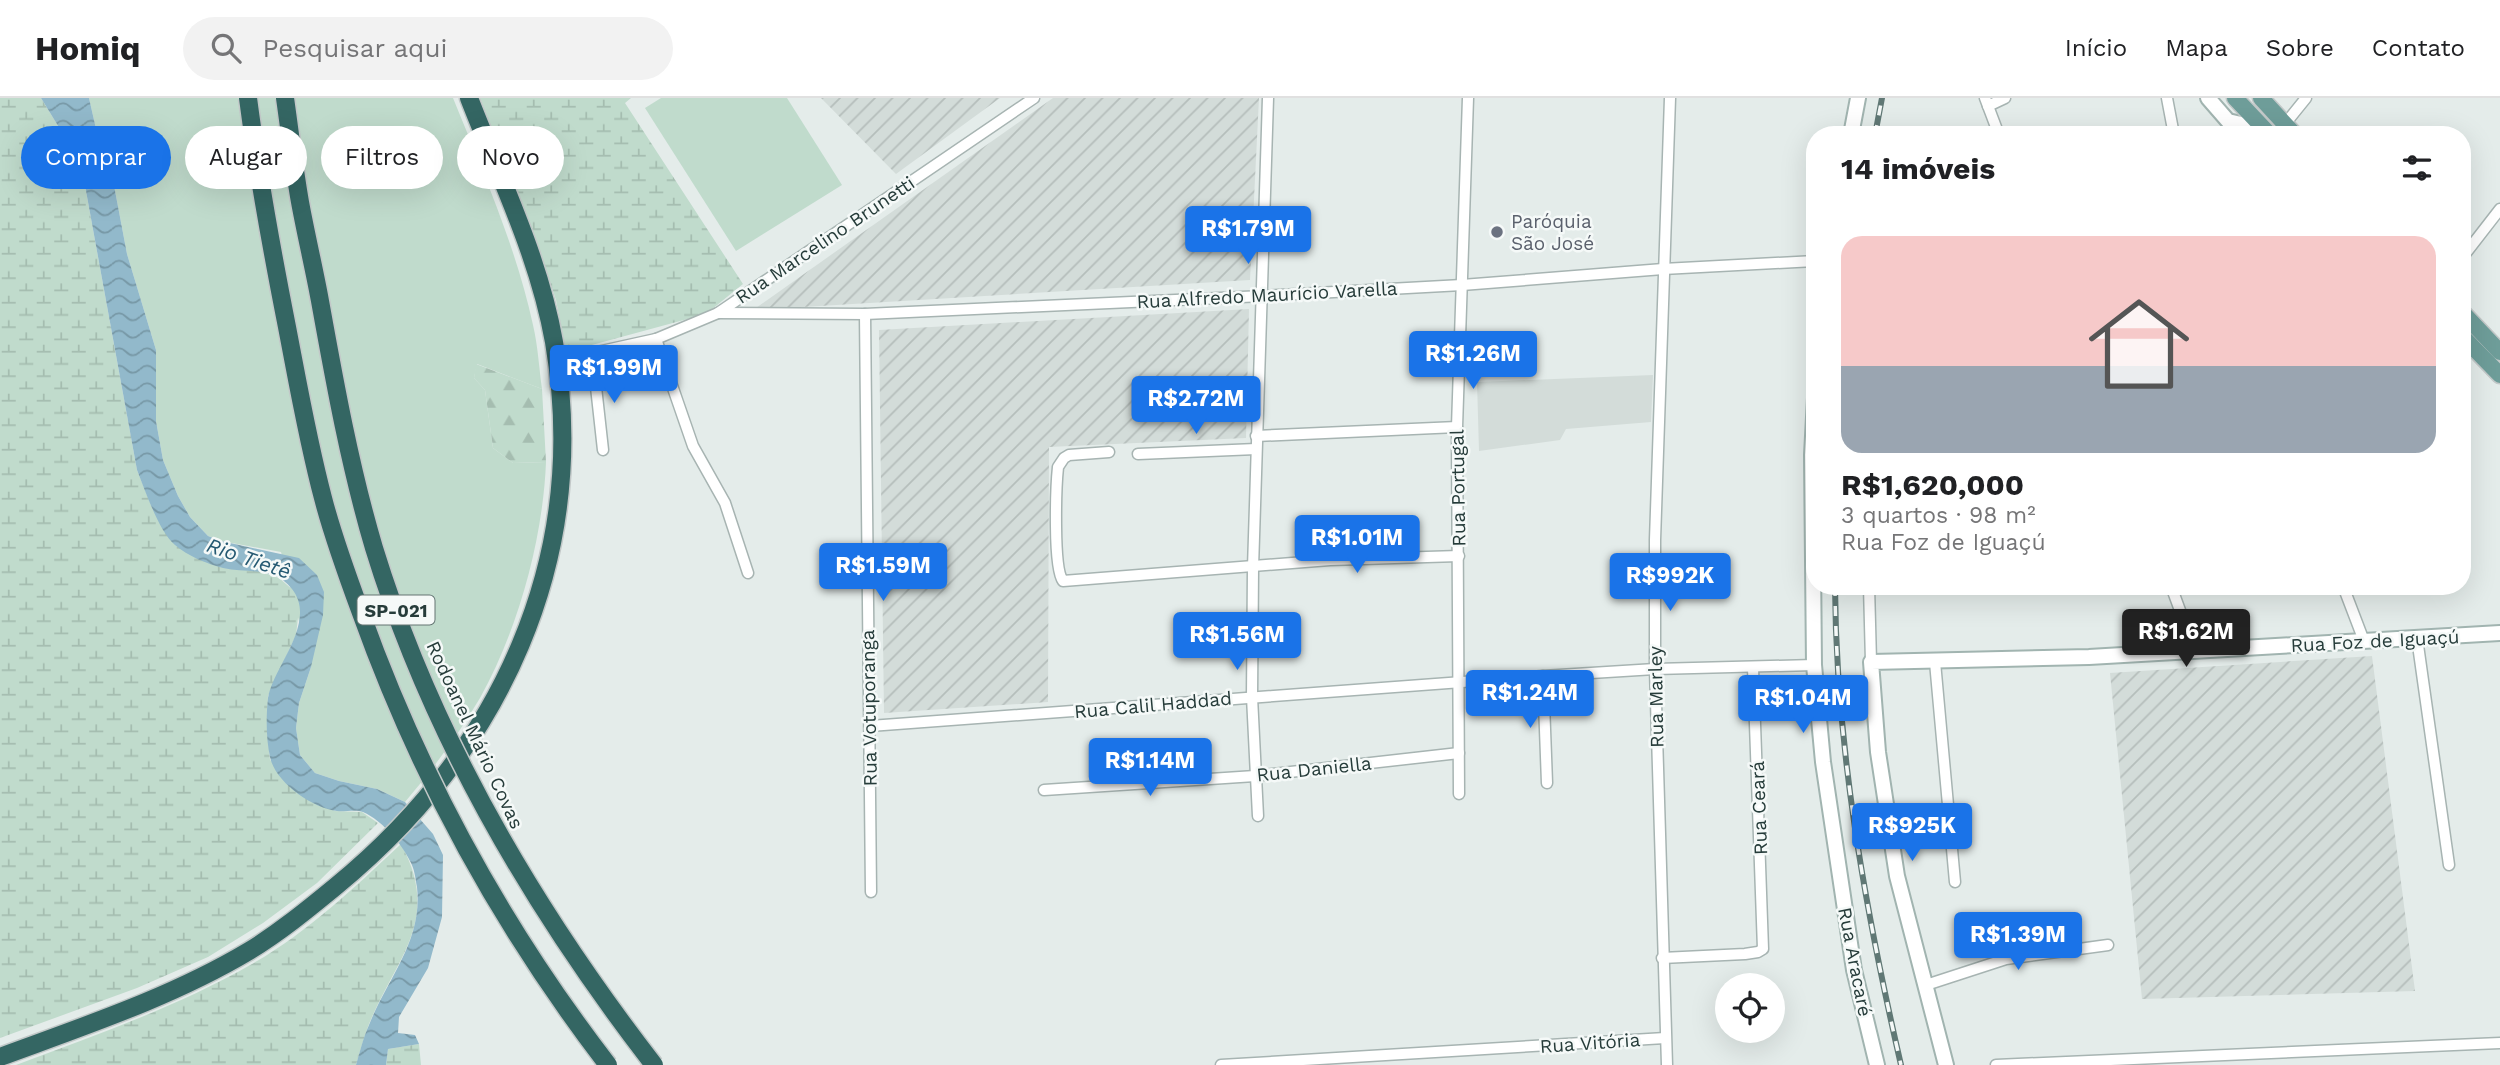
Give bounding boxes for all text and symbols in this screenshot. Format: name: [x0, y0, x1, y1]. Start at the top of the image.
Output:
search box: [183, 17, 673, 80]
text: Homiq: [35, 29, 141, 68]
icon: search: [207, 29, 245, 67]
text: Pesquisar aqui: [263, 33, 447, 63]
text: Início: [2065, 34, 2127, 62]
text: Mapa: [2165, 34, 2228, 62]
text: Sobre: [2266, 34, 2334, 62]
text: Contato: [2372, 34, 2465, 62]
chip: Comprar: [21, 126, 171, 189]
chip: Alugar: [185, 126, 307, 189]
chip: Filtros: [321, 126, 443, 189]
chip: Novo: [457, 126, 564, 189]
icon: filters: [2398, 149, 2436, 187]
text: 14 imóveis: [1841, 151, 1995, 186]
street label: Rua Marcelino Brunetti: [731, 171, 919, 309]
pin: R$1.79M: [1183, 206, 1313, 266]
place label: Paróquia São José: [1511, 210, 1594, 255]
text: R$1.79M: [1201, 215, 1295, 242]
marker: Paróquia São José: [1489, 224, 1505, 240]
street label: Rua Alfredo Maurício Varella: [1136, 277, 1398, 313]
icon: home: [2076, 281, 2202, 407]
pin: R$1.26M: [1408, 331, 1538, 391]
text: R$1.26M: [1425, 340, 1521, 367]
pin: R$1.99M: [549, 345, 679, 405]
text: R$1.99M: [566, 354, 662, 381]
pin: R$2.72M: [1131, 376, 1261, 436]
text: R$2.72M: [1148, 385, 1245, 412]
street label: Rua Portugal: [1445, 429, 1471, 547]
text: R$1,620,000: [1841, 467, 2024, 502]
text: 3 quartos · 98 m²: [1841, 502, 2036, 529]
pin: R$1.01M: [1292, 516, 1422, 575]
text: R$1.01M: [1311, 524, 1403, 551]
text: Rua Foz de Iguaçú: [1841, 529, 2046, 556]
water label: Rio Tietê: [204, 532, 294, 584]
pin: R$1.59M: [818, 544, 948, 603]
text: R$1.59M: [835, 552, 931, 579]
pin: R$992K: [1613, 554, 1727, 613]
text: R$992K: [1626, 562, 1714, 589]
road number: SP-021: [358, 596, 434, 624]
pin: R$1.62M: [2121, 610, 2251, 669]
pin: R$1.56M: [1172, 612, 1302, 672]
text: R$1.62M: [2138, 618, 2234, 645]
text: R$1.56M: [1189, 621, 1285, 648]
street label: Rua Foz de Iguaçú: [2290, 625, 2460, 657]
street label: Rua Votuporanga: [856, 629, 882, 787]
street label: Rodoanel Mário Covas: [421, 637, 529, 833]
street label: Rua Marley: [1644, 646, 1668, 748]
pin: R$1.24M: [1465, 670, 1595, 730]
pin: R$1.04M: [1738, 676, 1868, 735]
text: R$1.24M: [1482, 679, 1578, 706]
text: R$1.04M: [1754, 684, 1852, 711]
street label: Rua Calil Haddad: [1073, 687, 1233, 723]
pin: R$1.14M: [1085, 738, 1215, 798]
text: R$1.14M: [1105, 747, 1195, 774]
street label: Rua Daniella: [1255, 751, 1373, 786]
street label: Rua Ceará: [1746, 760, 1772, 855]
pin: R$925K: [1855, 804, 1969, 863]
text: R$925K: [1868, 812, 1956, 839]
street label: Rua Aracaré: [1833, 905, 1877, 1019]
pin: R$1.39M: [1953, 912, 2083, 972]
text: R$1.39M: [1970, 921, 2066, 948]
map controls: [1715, 973, 1785, 1043]
button: locate: [1715, 973, 1785, 1043]
street label: Rua Vitória: [1539, 1028, 1641, 1058]

